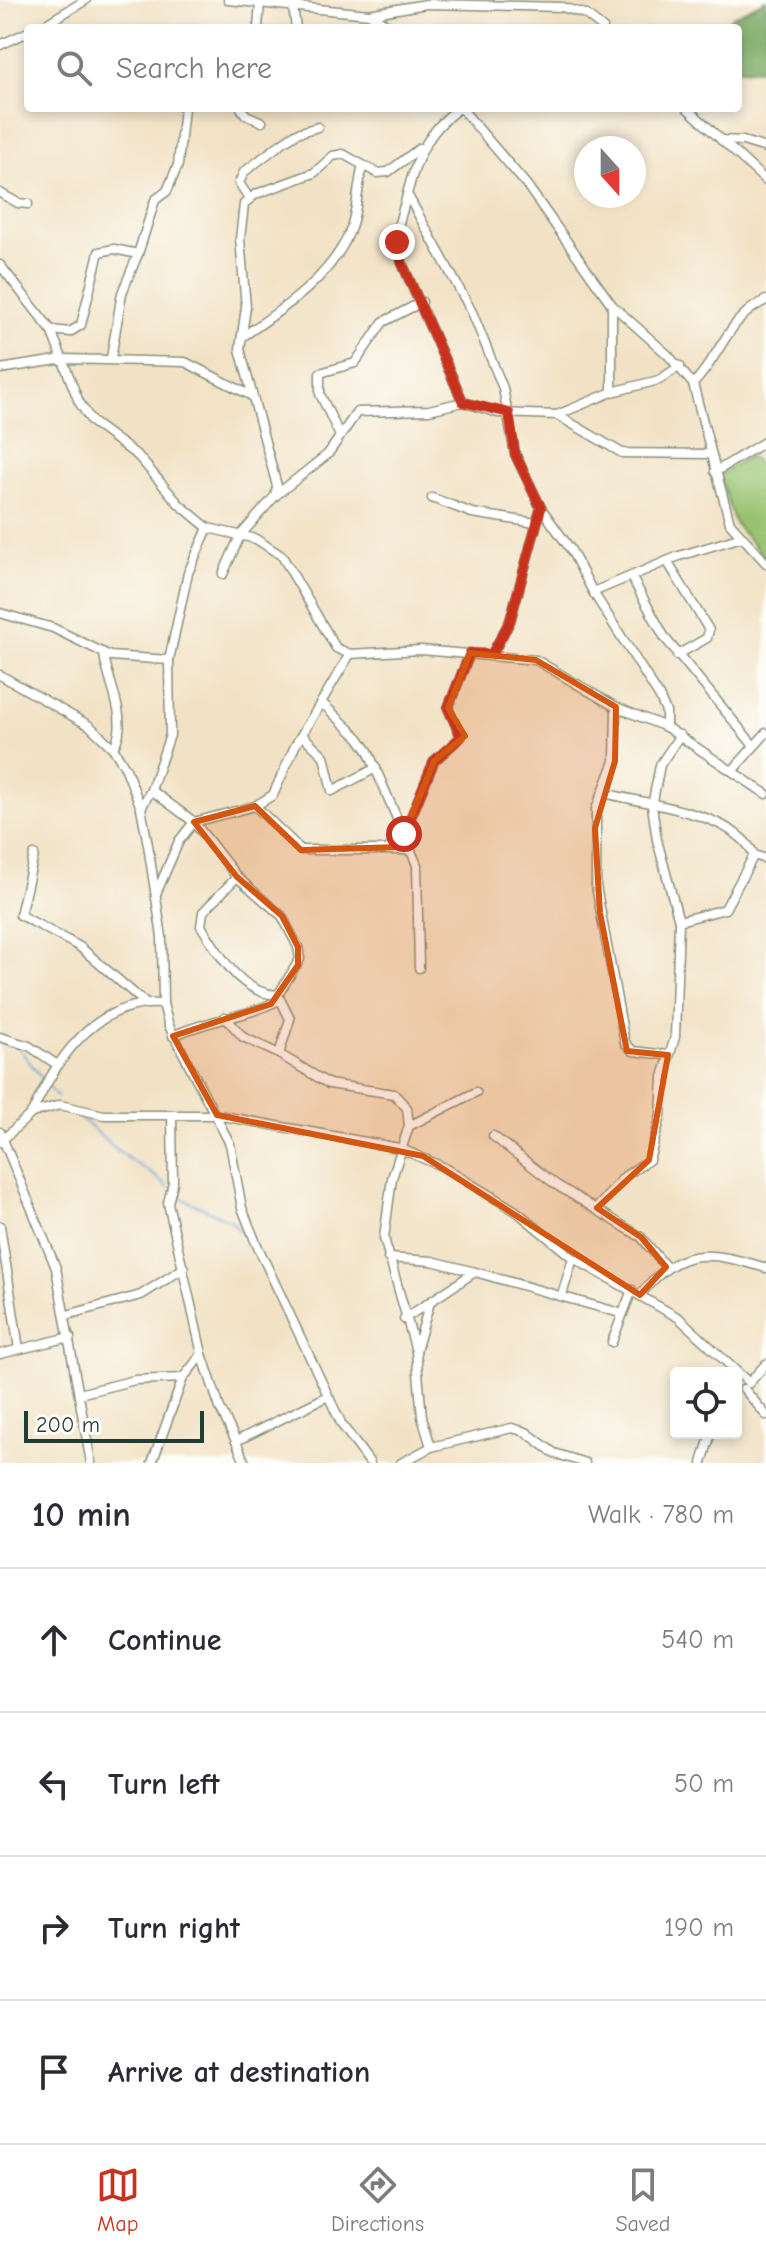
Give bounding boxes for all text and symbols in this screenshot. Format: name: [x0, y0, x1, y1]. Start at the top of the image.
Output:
search box: [24, 24, 742, 112]
icon: search: [52, 46, 96, 90]
text: Search here: [116, 51, 272, 86]
north arrow: [574, 136, 646, 208]
route end: [379, 224, 415, 260]
route start: [386, 816, 422, 852]
map controls: [670, 1367, 742, 1439]
button: locate: [670, 1367, 742, 1439]
scale bar: [24, 1407, 204, 1443]
text: 200 m: [36, 1412, 100, 1438]
text: 10 min: [32, 1495, 131, 1535]
text: Walk · 780 m: [588, 1500, 734, 1530]
icon: ahead: [32, 1618, 76, 1662]
text: Continue: [108, 1623, 222, 1658]
text: 540 m: [661, 1625, 734, 1655]
icon: left: [32, 1762, 76, 1806]
text: Turn left: [108, 1767, 220, 1802]
text: 50 m: [674, 1769, 734, 1799]
icon: right: [32, 1906, 76, 1950]
text: Turn right: [108, 1911, 240, 1946]
text: 190 m: [664, 1913, 734, 1943]
icon: arrive: [32, 2050, 76, 2094]
text: Arrive at destination: [108, 2055, 370, 2090]
tab: Map: [96, 2163, 140, 2237]
tab: Directions: [331, 2163, 424, 2237]
tab: Saved: [615, 2163, 670, 2237]

